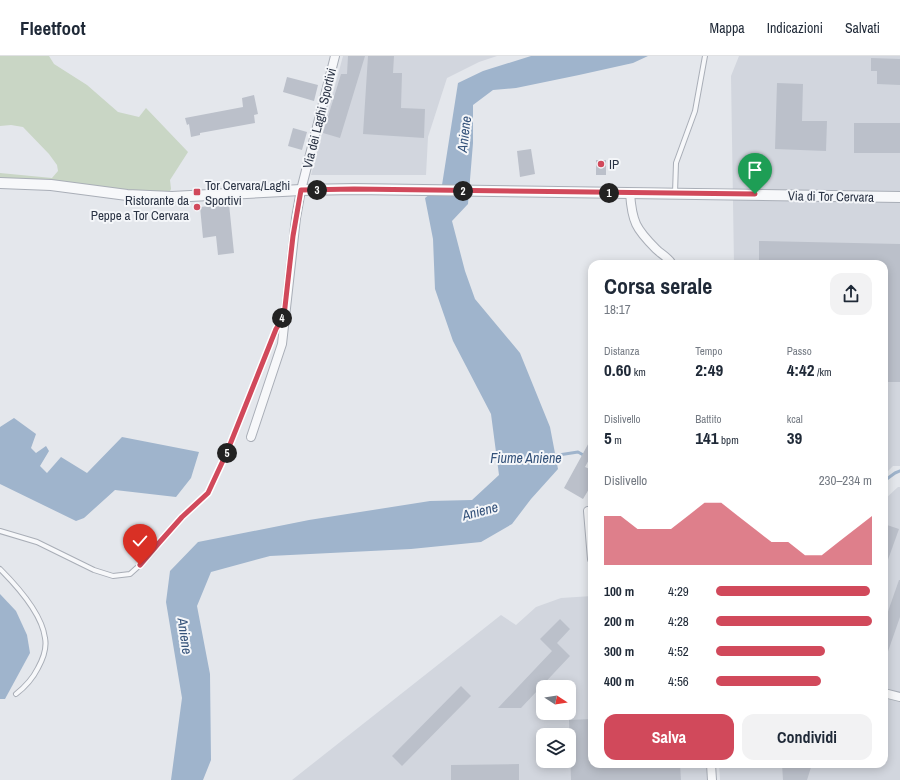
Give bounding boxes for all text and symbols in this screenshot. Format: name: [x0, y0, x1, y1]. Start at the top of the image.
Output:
text: Fleetfoot: [20, 15, 86, 41]
text: Mappa: [710, 19, 745, 37]
text: Indicazioni: [767, 19, 823, 37]
text: Salvati: [845, 19, 880, 37]
street label: Via dei Laghi Sportivi: [299, 66, 340, 170]
water label: Aniene: [453, 115, 475, 154]
pin: [738, 153, 772, 194]
place label: IP: [609, 156, 619, 173]
marker: IP: [596, 159, 606, 169]
icon: arrive: [744, 159, 766, 181]
place label: Tor Cervara/Laghi Sportivi: [205, 177, 290, 209]
pin: 3: [307, 180, 327, 200]
pin: 2: [453, 181, 473, 201]
text: 3: [314, 183, 320, 197]
pin: 1: [599, 183, 619, 203]
text: 2: [460, 184, 466, 198]
text: 1: [606, 186, 612, 200]
marker: Tor Cervara/Laghi Sportivi: [192, 187, 202, 197]
street label: Via di Tor Cervara: [788, 187, 874, 206]
place label: Ristorante da Peppe a Tor Cervara: [91, 192, 189, 224]
marker: Ristorante da Peppe a Tor Cervara: [192, 202, 202, 212]
text: Corsa serale: [604, 271, 712, 301]
button: share: [830, 273, 872, 315]
text: 18:17: [604, 301, 631, 318]
pin: 4: [272, 308, 292, 328]
text: 4: [279, 311, 285, 325]
text: Distanza: [604, 344, 640, 358]
text: Tempo: [695, 344, 722, 358]
text: Passo: [787, 344, 812, 358]
text: 0.60: [604, 358, 631, 381]
text: 2:49: [695, 358, 723, 381]
text: 4:42: [787, 358, 815, 381]
text: km: [631, 365, 646, 379]
text: /km: [815, 365, 832, 379]
text: Dislivello: [604, 412, 641, 426]
text: Battito: [695, 412, 721, 426]
text: kcal: [787, 412, 803, 426]
text: 5: [604, 426, 612, 449]
text: 141: [695, 426, 719, 449]
text: 39: [787, 426, 802, 449]
text: m: [612, 433, 622, 447]
text: bpm: [719, 433, 739, 447]
pin: 5: [217, 443, 237, 463]
text: 5: [224, 446, 230, 460]
water label: Fiume Aniene: [490, 449, 562, 467]
text: Dislivello: [604, 472, 647, 489]
text: 230–234 m: [819, 472, 872, 489]
water label: Aniene: [459, 498, 500, 525]
pin: [123, 524, 157, 565]
icon: check: [129, 530, 151, 552]
text: 100 m: [604, 583, 634, 600]
text: 4:29: [668, 583, 689, 600]
text: 200 m: [604, 613, 634, 630]
text: 4:28: [668, 613, 689, 630]
water label: Aniene: [173, 616, 196, 655]
text: 300 m: [604, 643, 634, 660]
text: 4:52: [668, 643, 689, 660]
text: 400 m: [604, 673, 634, 690]
text: 4:56: [668, 673, 689, 690]
north arrow: [536, 680, 576, 720]
map controls: [536, 680, 576, 768]
button: Salva: [604, 714, 734, 760]
button: Condividi: [742, 714, 872, 760]
button: layers: [536, 728, 576, 768]

